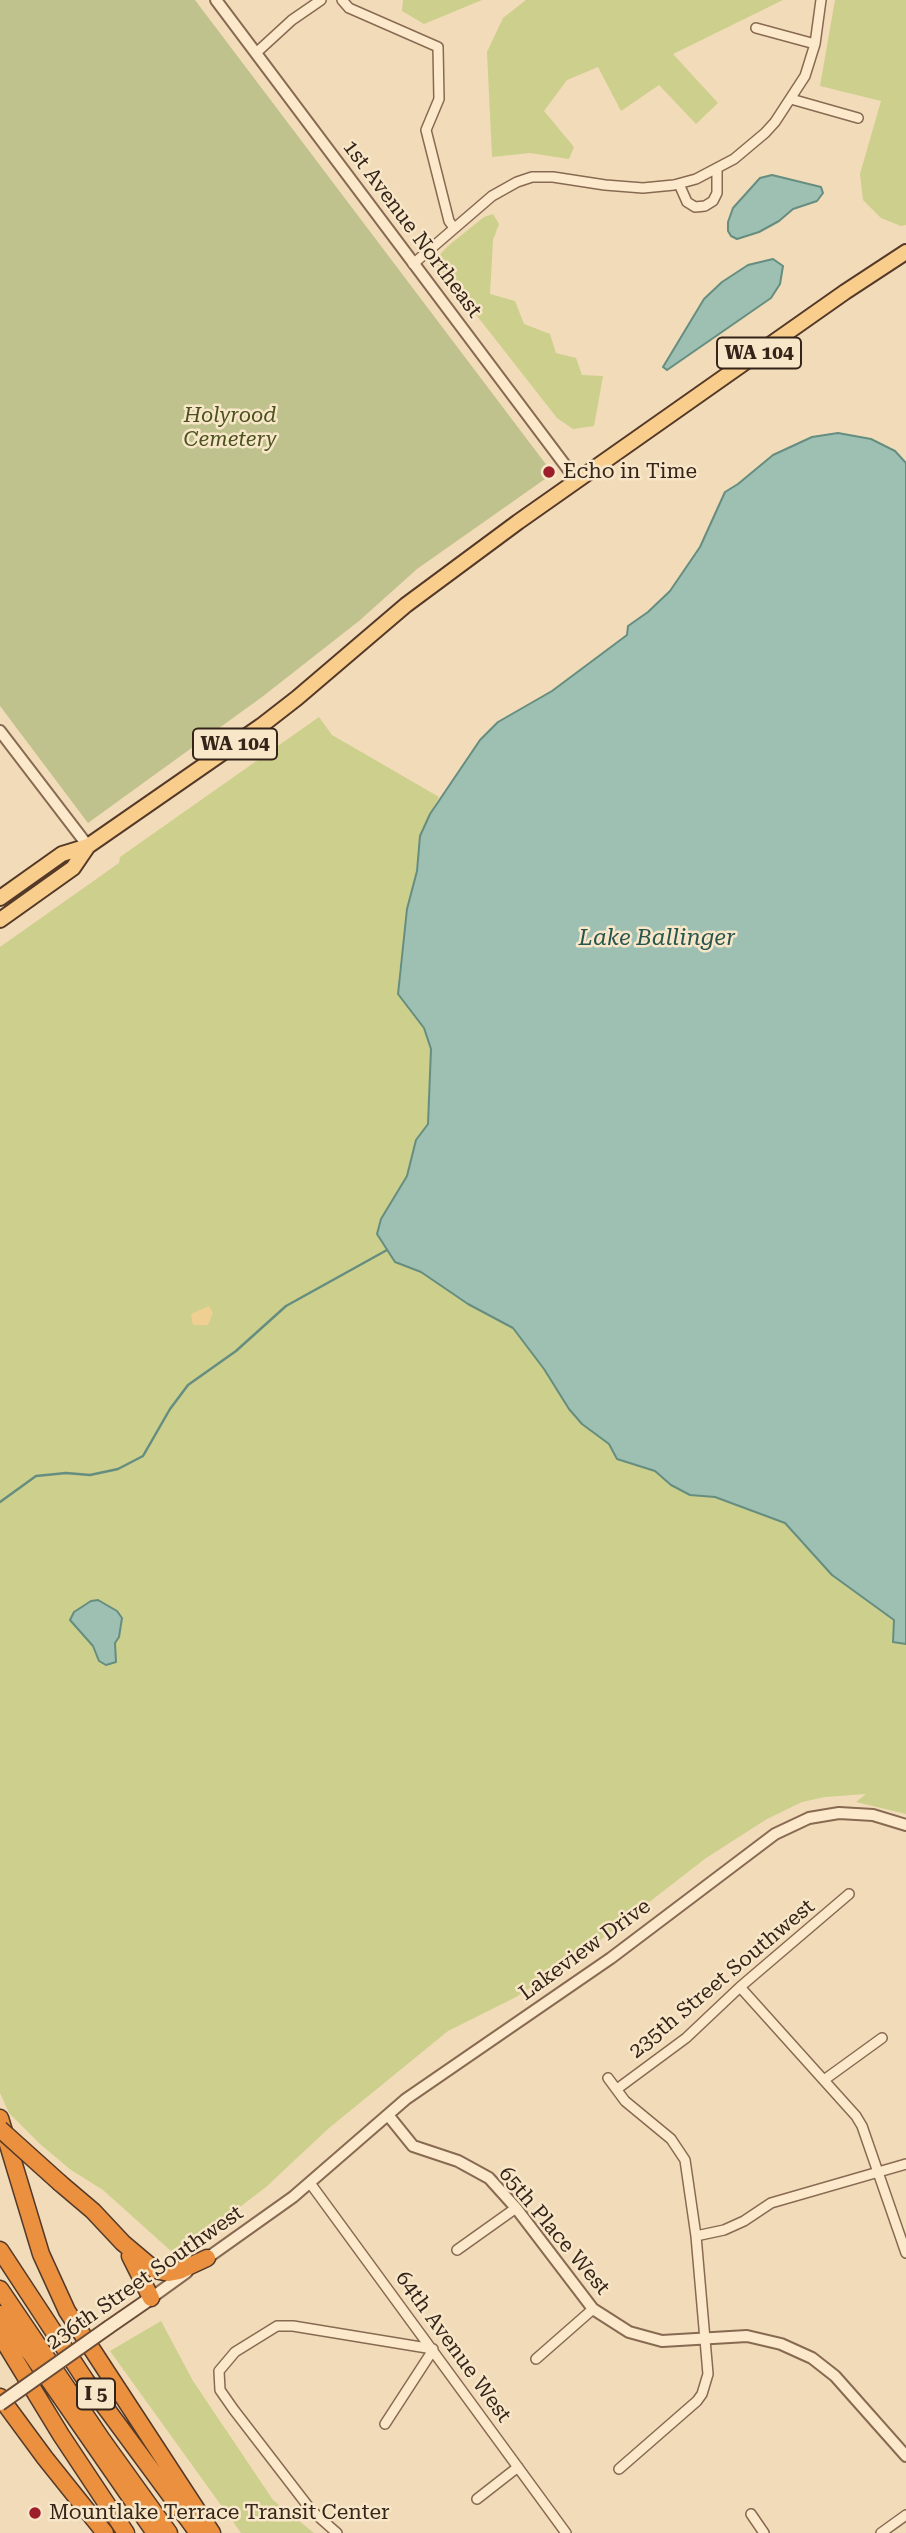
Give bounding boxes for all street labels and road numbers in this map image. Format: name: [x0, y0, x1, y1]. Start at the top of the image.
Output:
street label: 1st Avenue Northeast: [337, 135, 487, 323]
road number: WA 104: [717, 338, 801, 368]
road number: WA 104: [193, 729, 277, 760]
street label: Lakeview Drive: [514, 1894, 656, 2006]
street label: 235th Street Southwest: [624, 1894, 820, 2064]
street label: 65th Place West: [493, 2162, 615, 2300]
street label: 236th Street Southwest: [42, 2200, 248, 2356]
street label: 64th Avenue West: [390, 2267, 516, 2427]
road number: I 5: [77, 2378, 115, 2410]

